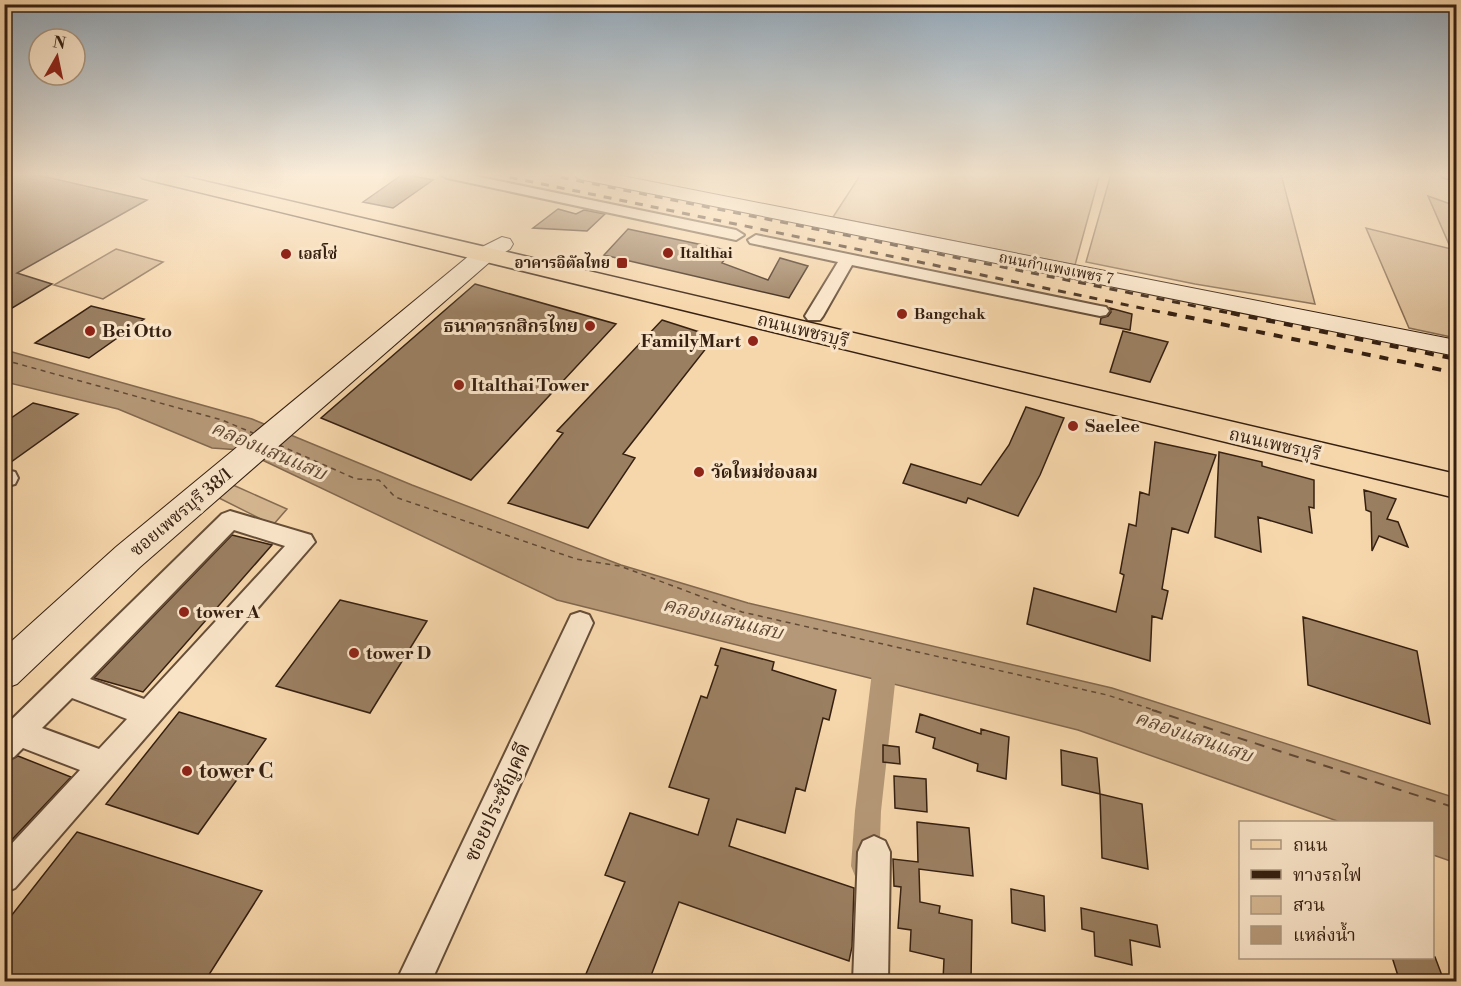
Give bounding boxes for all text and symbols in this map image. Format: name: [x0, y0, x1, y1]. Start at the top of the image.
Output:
north arrow: [27, 27, 87, 87]
text: N: [51, 32, 67, 54]
place label: เอสโซ่: [298, 243, 337, 264]
place label: Italthai: [680, 244, 733, 263]
marker: Italthai: [661, 246, 675, 260]
marker: เอสโซ่: [279, 247, 293, 261]
street label: ถนนกำแพงเพชร 7: [997, 248, 1115, 289]
place label: อาคารอิตัลไทย: [514, 252, 610, 273]
marker: อาคารอิตัลไทย: [615, 256, 629, 270]
place label: Bangchak: [914, 305, 986, 324]
marker: Bangchak: [895, 307, 909, 321]
street label: ถนนเพชรบุรี: [755, 308, 851, 353]
place label: ธนาคารกสิกรไทย: [443, 314, 578, 338]
marker: ธนาคารกสิกรไทย: [583, 319, 597, 333]
place label: Bei Otto: [102, 320, 172, 343]
marker: Bei Otto: [83, 324, 97, 338]
place label: FamilyMart: [641, 330, 742, 353]
marker: FamilyMart: [746, 334, 760, 348]
place label: Italthai Tower: [471, 374, 589, 397]
marker: Italthai Tower: [452, 378, 466, 392]
place label: Saelee: [1085, 415, 1140, 438]
water label: คลองแสนแสบ: [207, 416, 331, 487]
marker: Saelee: [1066, 419, 1080, 433]
street label: ถนนเพชรบุรี: [1227, 423, 1323, 466]
place label: วัดใหม่ช่องลม: [711, 460, 818, 484]
street label: ซอยเพชรบุรี 38/1: [125, 463, 237, 562]
marker: วัดใหม่ช่องลม: [692, 465, 706, 479]
water label: คลองแสนแสบ: [660, 592, 787, 647]
place label: tower A: [196, 601, 261, 624]
marker: tower A: [177, 605, 191, 619]
place label: tower D: [366, 642, 431, 665]
marker: tower D: [347, 646, 361, 660]
water label: คลองแสนแสบ: [1131, 706, 1257, 770]
street label: ซอยประชัญคดี: [459, 739, 537, 866]
place label: tower C: [199, 759, 273, 785]
marker: tower C: [180, 764, 194, 778]
legend: [1239, 821, 1434, 959]
text: ถนน: [1293, 834, 1328, 857]
text: ทางรถไฟ: [1293, 863, 1362, 887]
text: สวน: [1293, 894, 1325, 917]
text: แหล่งน้ำ: [1293, 921, 1356, 947]

